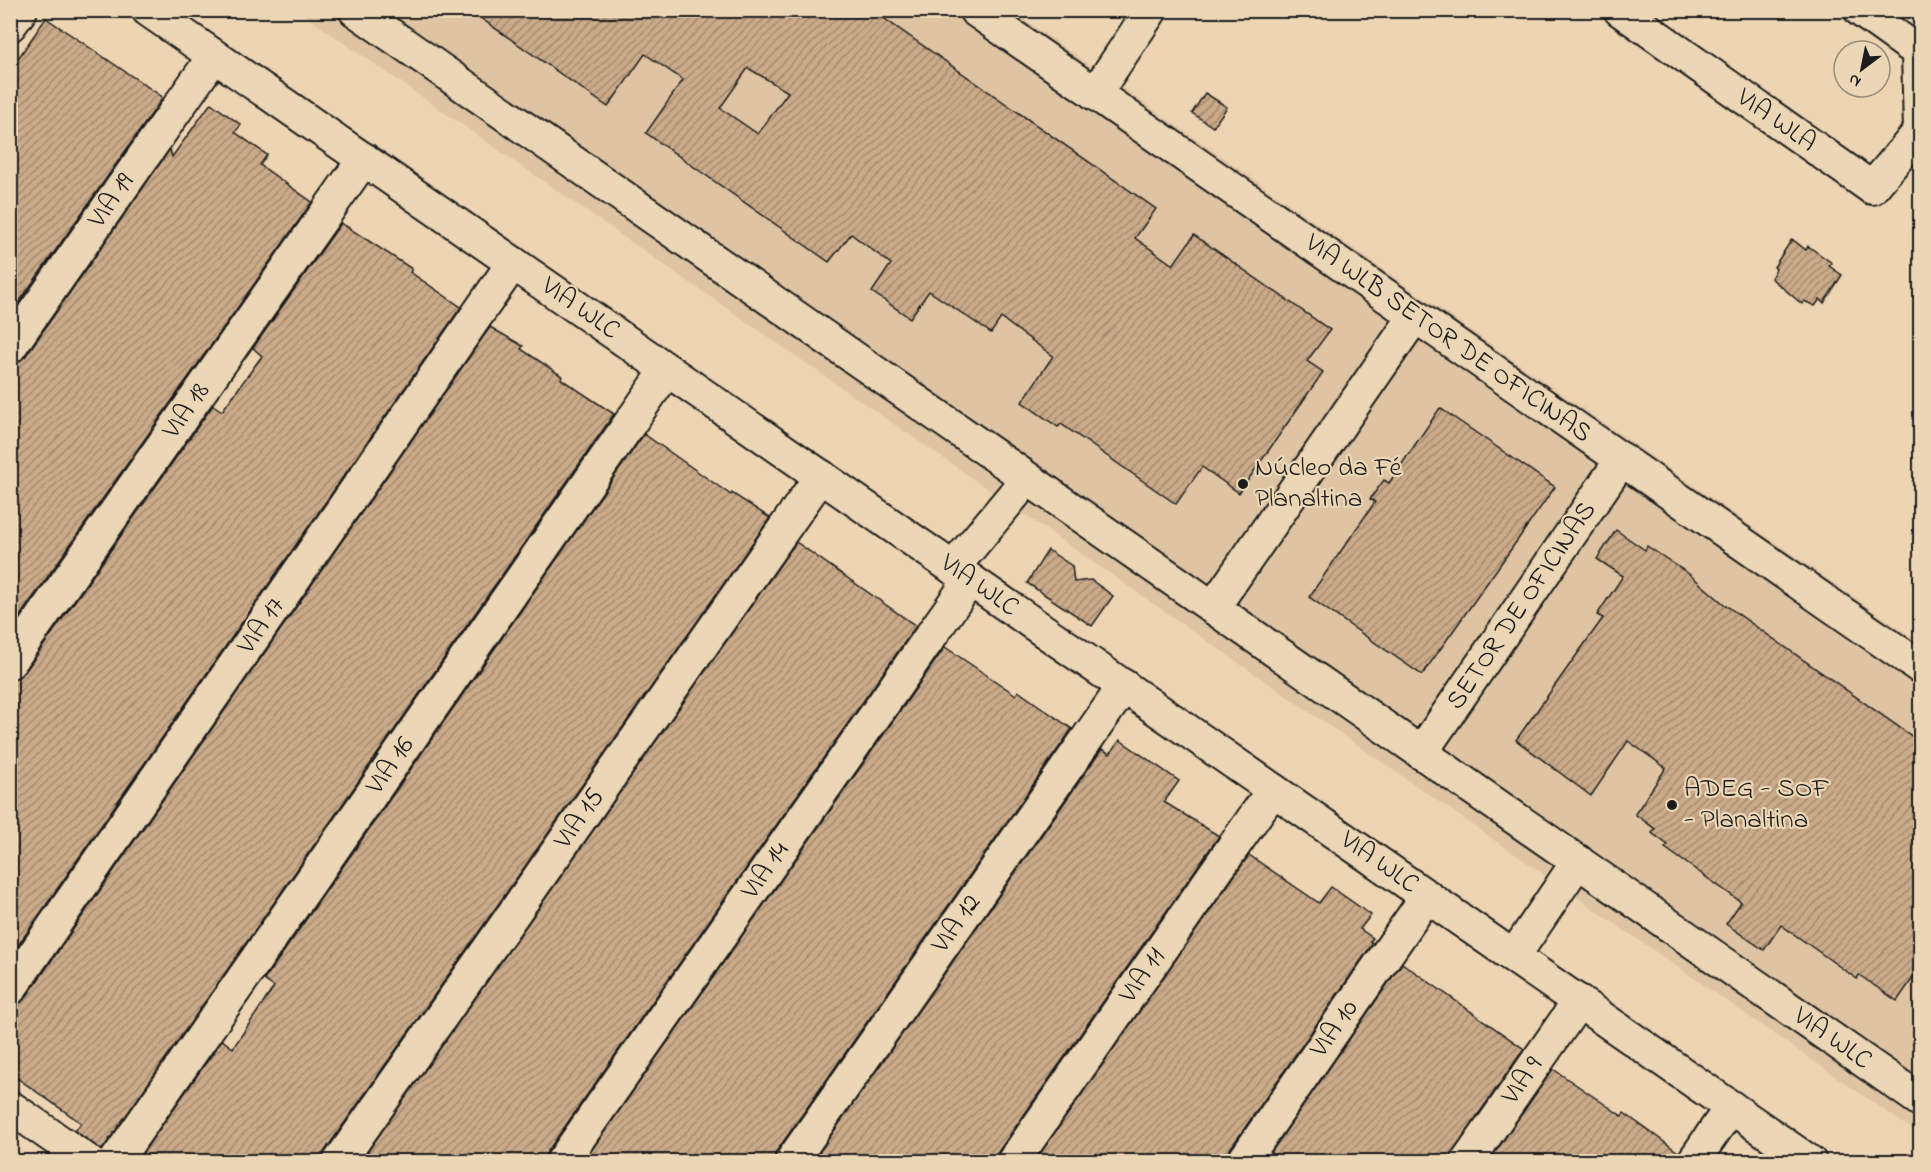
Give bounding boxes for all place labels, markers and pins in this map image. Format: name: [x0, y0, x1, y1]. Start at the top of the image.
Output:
place label: Núcleo da Fé Planaltina: [1255, 449, 1403, 519]
marker: Núcleo da Fé Planaltina: [1236, 477, 1250, 491]
place label: ADEG - SOF - Planaltina: [1684, 770, 1829, 840]
marker: ADEG - SOF - Planaltina: [1665, 798, 1679, 812]

